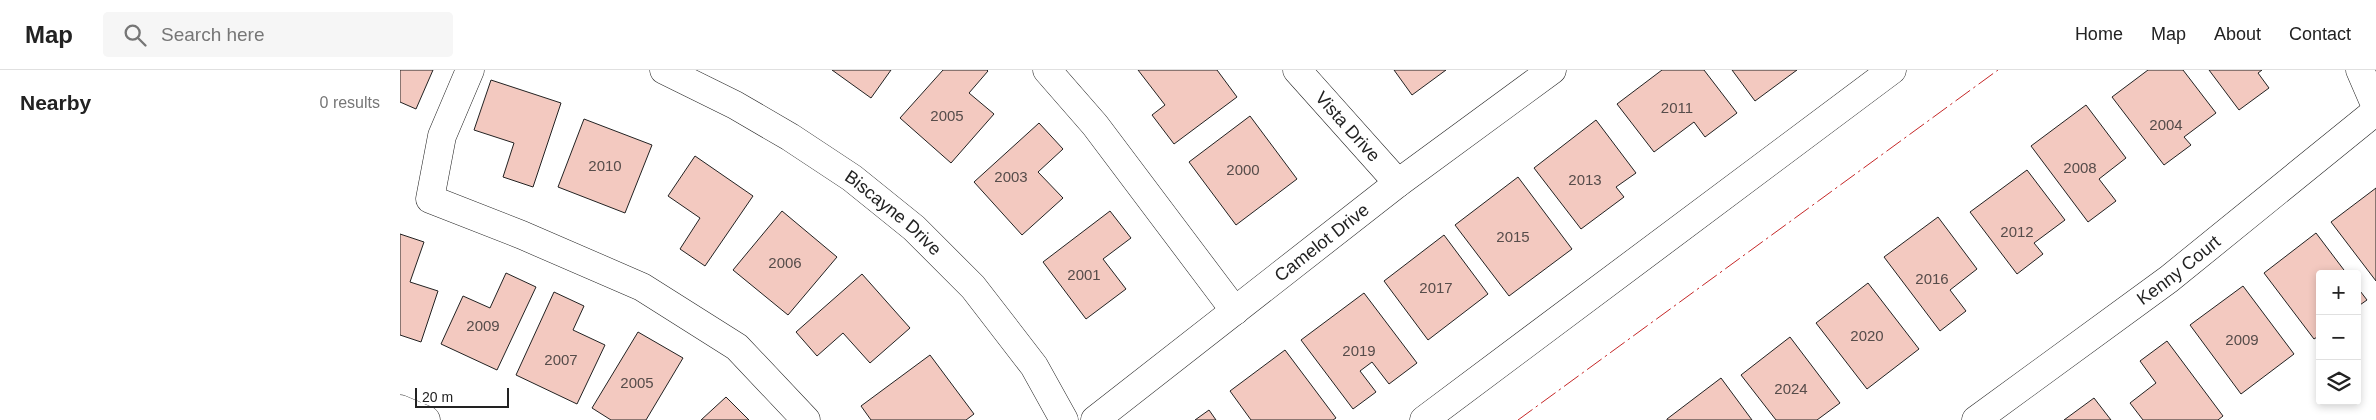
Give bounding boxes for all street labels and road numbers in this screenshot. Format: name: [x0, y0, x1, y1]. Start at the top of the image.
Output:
street label: Vista Drive: [1311, 88, 1384, 166]
street label: Biscayne Drive: [841, 166, 945, 259]
street label: Camelot Drive: [1271, 200, 1373, 286]
street label: Kenny Court: [2133, 232, 2224, 309]

